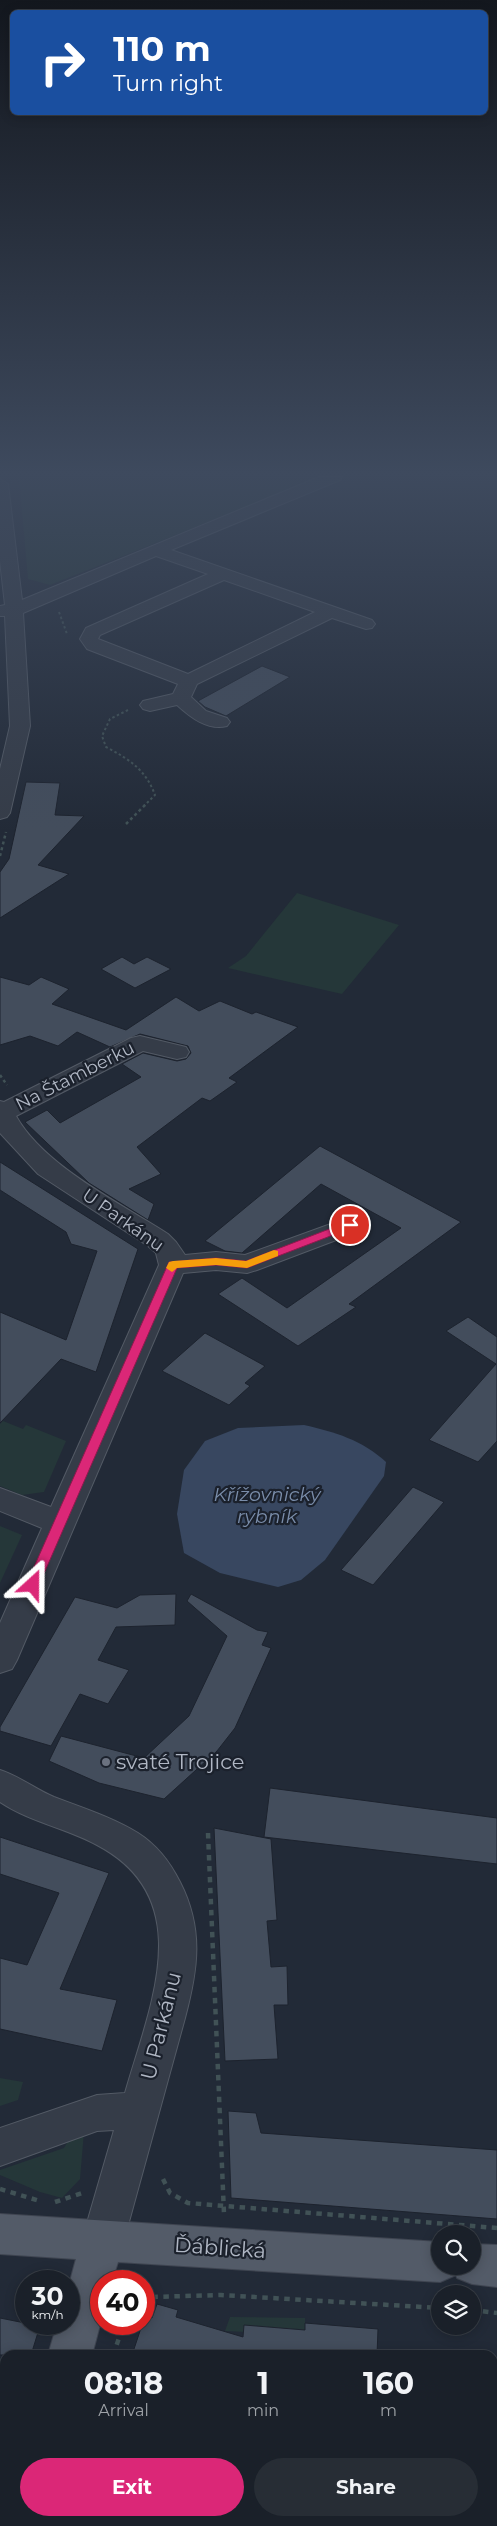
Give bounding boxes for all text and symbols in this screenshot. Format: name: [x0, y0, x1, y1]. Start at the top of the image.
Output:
text: 110 m: [113, 27, 211, 70]
icon: right: [30, 30, 95, 95]
text: Turn right: [113, 70, 223, 97]
street label: Na Štamberku: [12, 1037, 138, 1115]
street label: U Parkánu: [78, 1184, 168, 1256]
pin: [329, 1204, 371, 1246]
icon: arrive: [336, 1211, 364, 1239]
water label: Křížovnický rybník: [214, 1483, 322, 1528]
position arrow: [6, 1558, 58, 1610]
place label: svaté Trojice: [116, 1749, 244, 1774]
marker: svaté Trojice: [100, 1756, 112, 1768]
street label: U Parkánu: [135, 1969, 186, 2083]
map controls: [431, 2225, 481, 2335]
button: search: [431, 2225, 481, 2275]
street label: Ďáblická: [173, 2232, 267, 2263]
speed limit sign: 40: [90, 2270, 155, 2335]
text: 30: [32, 2281, 63, 2311]
button: layers: [431, 2285, 481, 2335]
text: km/h: [31, 2307, 64, 2322]
text: 08:18: [84, 2365, 163, 2402]
text: 1: [257, 2365, 269, 2402]
text: 160: [363, 2365, 414, 2402]
text: Arrival: [98, 2401, 149, 2420]
text: min: [247, 2401, 279, 2420]
text: m: [380, 2401, 397, 2420]
button: Exit: [20, 2458, 244, 2516]
button: Share: [254, 2458, 478, 2516]

